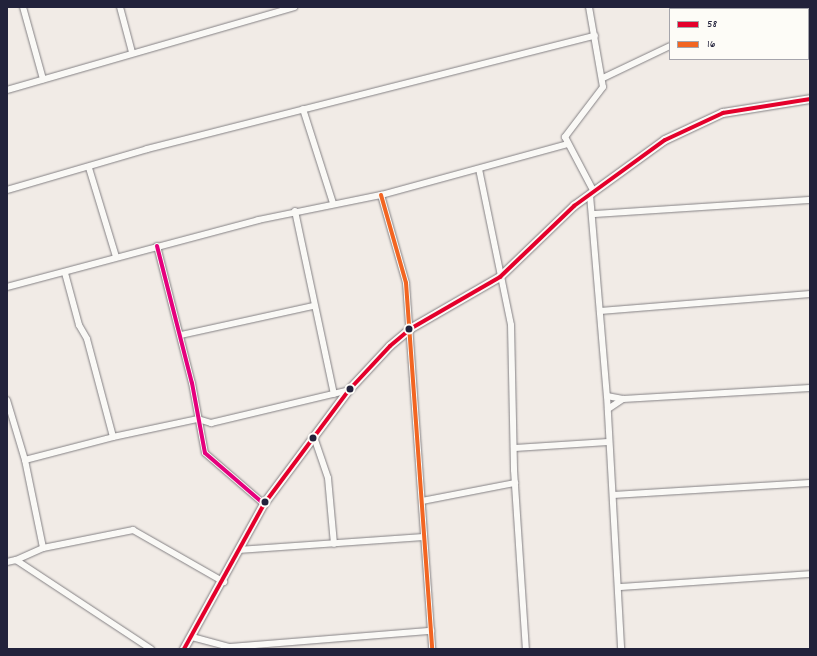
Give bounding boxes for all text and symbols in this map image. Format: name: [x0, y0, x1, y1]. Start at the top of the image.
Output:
legend: [669, 8, 809, 60]
text: 58: [707, 16, 717, 33]
text: 16: [707, 36, 716, 53]
unlabelled marker: [404, 324, 414, 334]
unlabelled marker: [345, 384, 355, 394]
unlabelled marker: [308, 433, 318, 443]
unlabelled marker: [260, 497, 270, 507]

